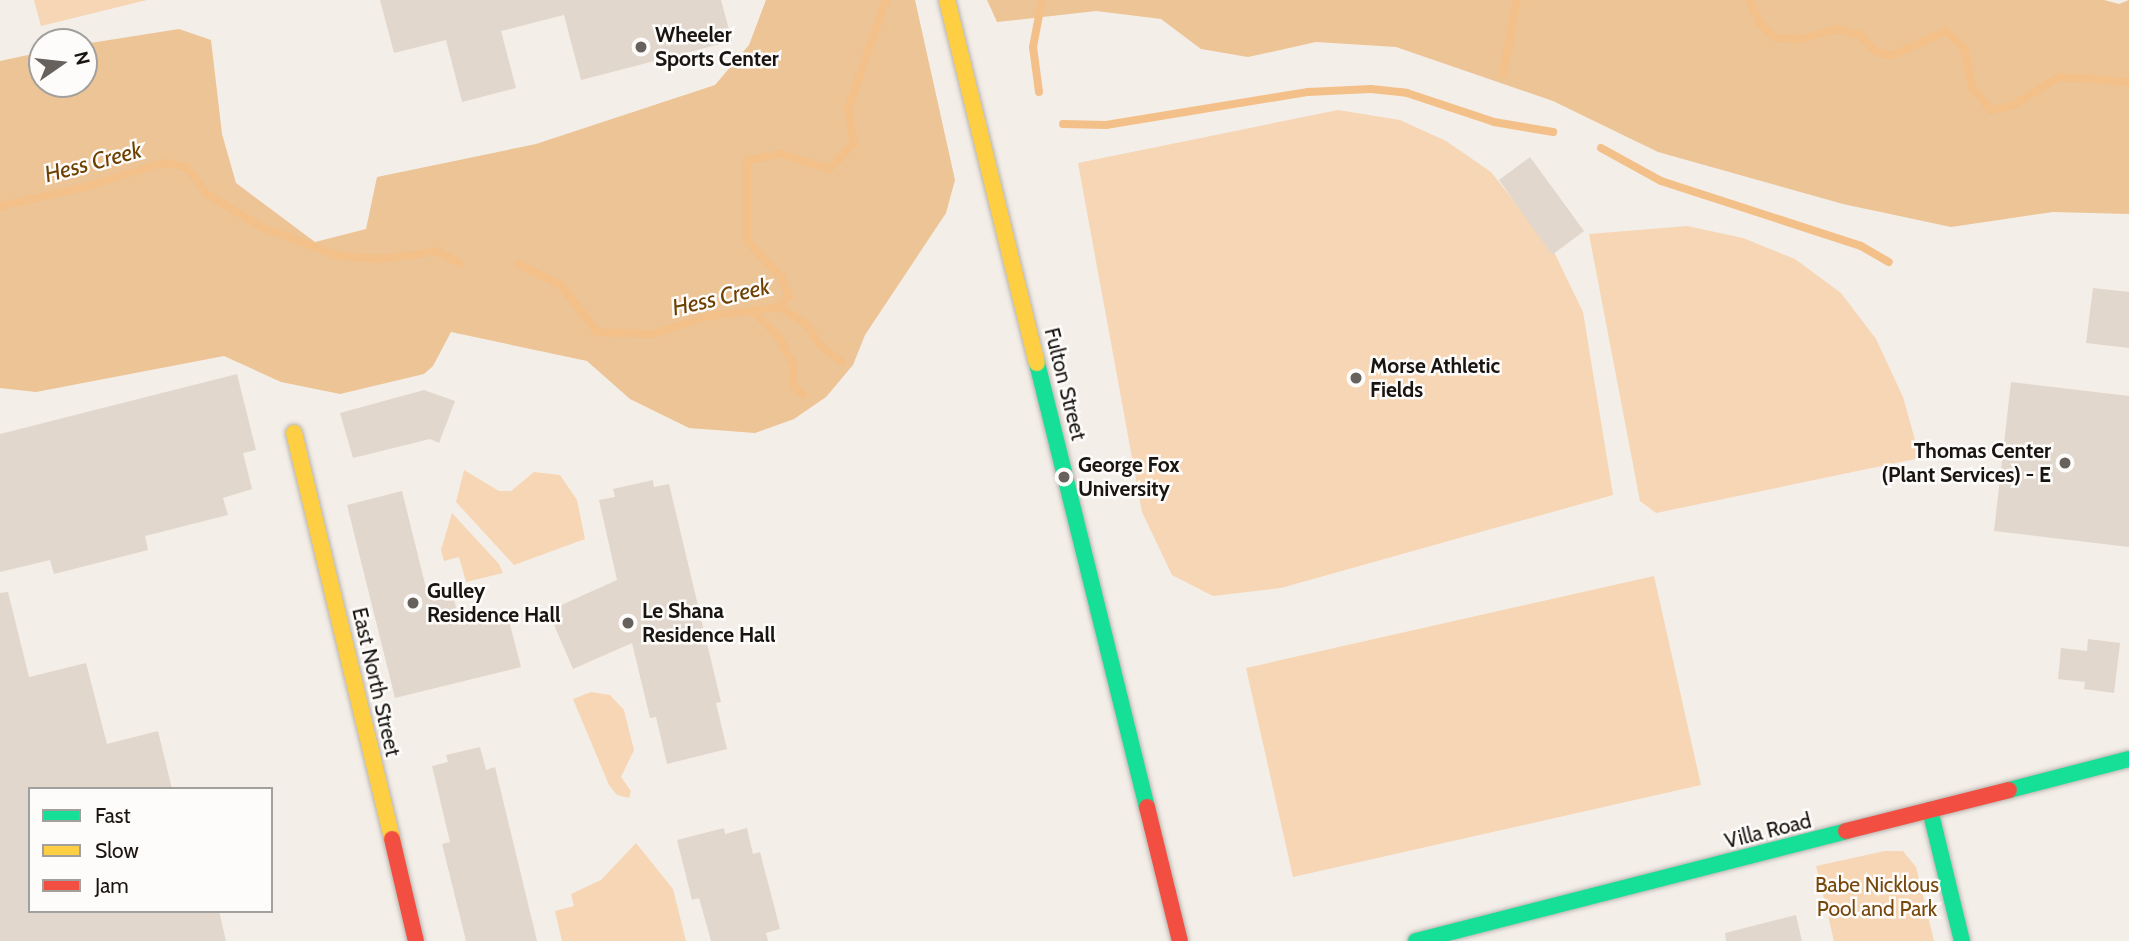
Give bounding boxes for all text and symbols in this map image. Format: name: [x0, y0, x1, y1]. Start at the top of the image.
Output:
place label: Wheeler Sports Center: [655, 22, 779, 72]
north arrow: [28, 28, 98, 98]
marker: Wheeler Sports Center: [633, 39, 649, 55]
text: N: [69, 49, 95, 68]
water label: Hess Creek: [41, 136, 145, 188]
water label: Hess Creek: [669, 272, 773, 322]
street label: Fulton Street: [1039, 325, 1091, 443]
place label: Morse Athletic Fields: [1370, 353, 1500, 403]
marker: Morse Athletic Fields: [1348, 370, 1364, 386]
place label: Thomas Center (Plant Services) - E: [1881, 438, 2051, 488]
place label: George Fox University: [1078, 452, 1180, 502]
marker: Thomas Center (Plant Services) - E: [2057, 455, 2073, 471]
marker: George Fox University: [1056, 469, 1072, 485]
place label: Gulley Residence Hall: [427, 578, 561, 628]
marker: Gulley Residence Hall: [405, 595, 421, 611]
place label: Le Shana Residence Hall: [642, 598, 776, 648]
street label: East North Street: [347, 605, 405, 759]
marker: Le Shana Residence Hall: [620, 615, 636, 631]
legend: [28, 787, 273, 913]
text: Fast: [95, 803, 131, 828]
street label: Villa Road: [1722, 808, 1814, 854]
text: Slow: [95, 838, 139, 863]
park label: Babe Nicklous Pool and Park: [1815, 872, 1939, 922]
text: Jam: [95, 873, 129, 898]

